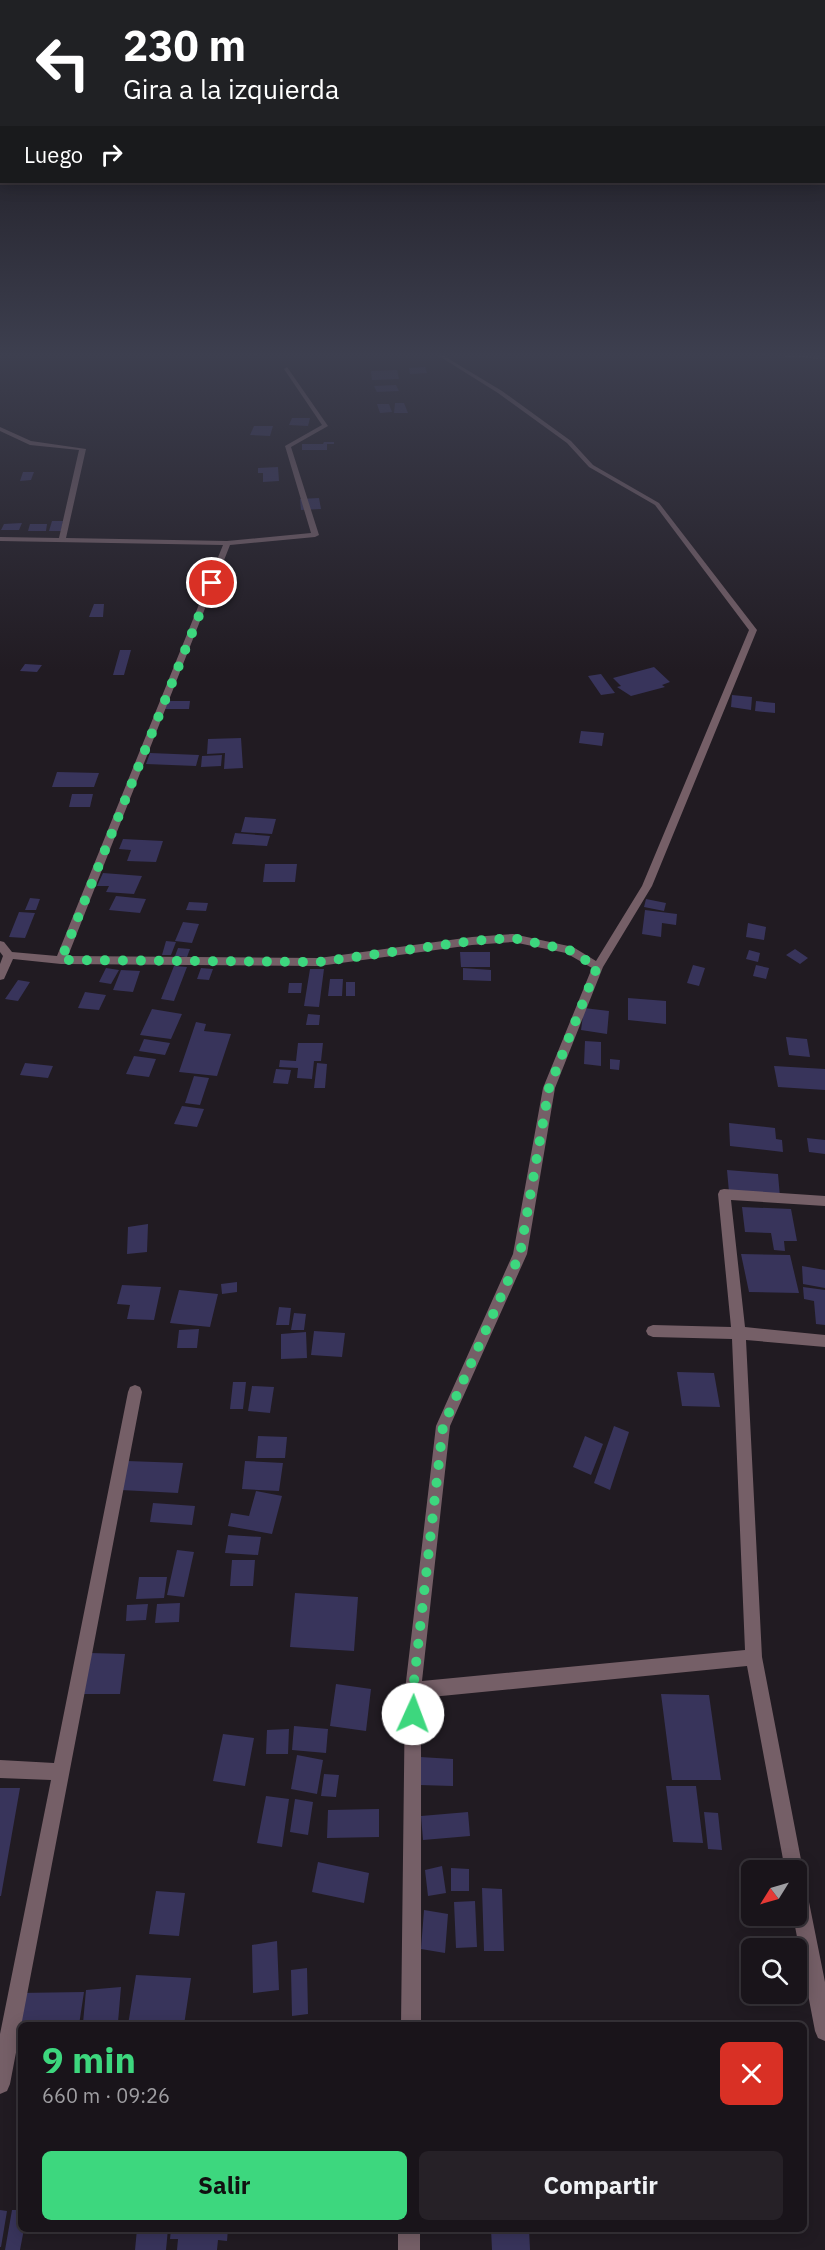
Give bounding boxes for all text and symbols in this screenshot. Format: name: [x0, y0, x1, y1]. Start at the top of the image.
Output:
text: 230 m: [123, 18, 246, 73]
icon: left: [24, 24, 102, 102]
text: Gira a la izquierda: [123, 71, 339, 106]
icon: right: [95, 138, 128, 171]
text: Luego: [24, 140, 83, 169]
pin: [186, 557, 237, 608]
icon: arrive: [195, 566, 228, 599]
position arrow: [381, 1682, 445, 1746]
north arrow: [741, 1860, 807, 1926]
map controls: [741, 1860, 807, 2004]
button: search: [741, 1938, 807, 2004]
text: 9 min: [42, 2036, 136, 2083]
button: close: [720, 2042, 783, 2105]
text: 660 m · 09:26: [42, 2082, 170, 2109]
button: Salir: [42, 2151, 407, 2220]
button: Compartir: [419, 2151, 783, 2220]

